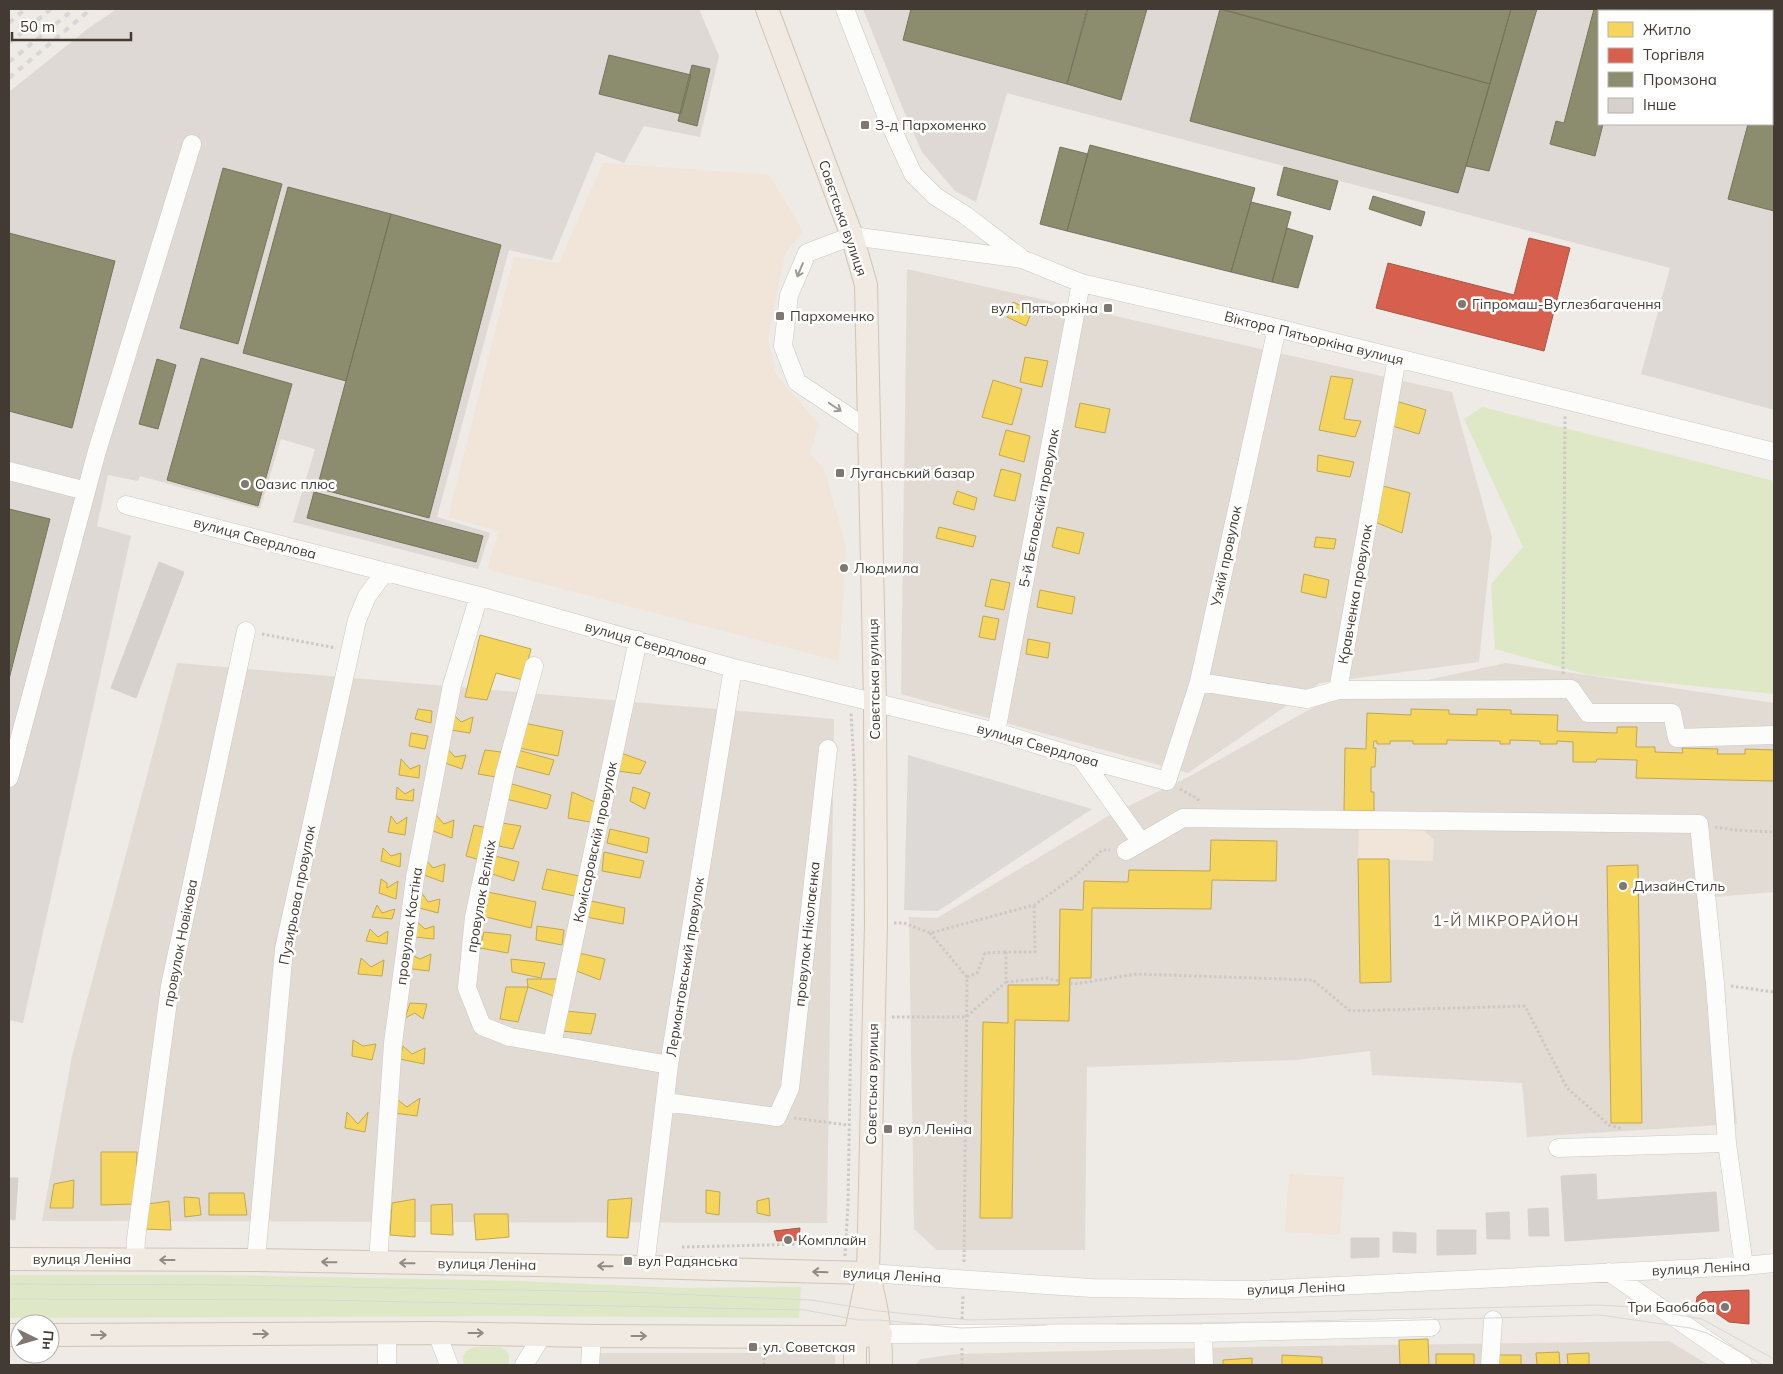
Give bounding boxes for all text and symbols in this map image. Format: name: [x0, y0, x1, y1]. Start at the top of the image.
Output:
scale bar: [12, 10, 131, 42]
legend: [1598, 10, 1773, 125]
text: 50 m: [20, 17, 55, 36]
text: Житло: [1643, 20, 1691, 39]
text: Торгівля: [1643, 45, 1705, 64]
text: Промзона: [1643, 70, 1717, 89]
text: Інше: [1643, 95, 1676, 114]
place label: З-д Пархоменко: [875, 116, 986, 134]
marker: З-д Пархоменко: [859, 119, 871, 131]
street label: Совєтська вулиця: [815, 158, 871, 278]
one-way arrow: [795, 262, 805, 277]
place label: Гіпромаш-Вуглезбагачення: [1472, 295, 1661, 313]
marker: Гіпромаш-Вуглезбагачення: [1456, 298, 1468, 310]
place label: вул. Пятьоркіна: [991, 299, 1098, 317]
marker: вул. Пятьоркіна: [1102, 302, 1114, 314]
place label: Пархоменко: [790, 307, 874, 325]
street label: Віктора Пятьоркіна вулиця: [1222, 307, 1406, 369]
marker: Пархоменко: [774, 310, 786, 322]
one-way arrow: [827, 402, 841, 412]
street label: 5-й Бєловскій провулок: [1015, 427, 1063, 589]
place label: Луганський базар: [850, 464, 975, 482]
marker: Луганський базар: [834, 467, 846, 479]
place label: Оазис плюс: [255, 475, 335, 493]
marker: Оазис плюс: [239, 478, 251, 490]
street label: Узкій провулок: [1206, 503, 1246, 609]
street label: вулиця Свердлова: [192, 513, 318, 563]
street label: Кравченка провулок: [1334, 522, 1376, 665]
place label: Людмила: [854, 559, 919, 577]
marker: Людмила: [838, 562, 850, 574]
street label: вулиця Свердлова: [583, 617, 709, 669]
street label: Совєтська вулиця: [864, 618, 884, 740]
street label: вулиця Свердлова: [975, 719, 1101, 771]
street label: Комісаровскій провулок: [569, 759, 621, 924]
street label: Пузирьова провулок: [275, 823, 319, 966]
street label: провулок Вєлікіх: [462, 838, 500, 954]
street label: провулок Ніколаєнка: [790, 861, 824, 1007]
street label: провулок Костіна: [392, 866, 426, 986]
street label: Лермонтовський провулок: [662, 875, 708, 1058]
place label: ДизайнСтиль: [1633, 877, 1725, 895]
street label: провулок Новікова: [159, 878, 201, 1008]
marker: ДизайнСтиль: [1617, 880, 1629, 892]
district label: 1-Й МІКРОРАЙОН: [1433, 911, 1579, 930]
street label: Совєтська вулиця: [862, 1023, 882, 1145]
place label: вул Леніна: [898, 1120, 972, 1138]
marker: вул Леніна: [882, 1123, 894, 1135]
place label: Комплайн: [798, 1231, 866, 1249]
marker: Комплайн: [782, 1234, 794, 1246]
street label: вулиця Леніна: [33, 1250, 131, 1268]
place label: вул Радянська: [638, 1252, 738, 1270]
street label: вулиця Леніна: [438, 1254, 536, 1274]
one-way arrow: [159, 1255, 176, 1265]
marker: вул Радянська: [622, 1255, 634, 1267]
street label: вулиця Леніна: [1651, 1256, 1751, 1280]
one-way arrow: [322, 1257, 338, 1267]
one-way arrow: [400, 1258, 416, 1268]
one-way arrow: [597, 1261, 614, 1271]
street label: вулиця Леніна: [842, 1263, 942, 1287]
one-way arrow: [812, 1267, 828, 1277]
street label: вулиця Леніна: [1246, 1277, 1346, 1299]
place label: Три Баобаба: [1628, 1298, 1715, 1316]
marker: Три Баобаба: [1719, 1301, 1731, 1313]
north arrow: [10, 1314, 60, 1364]
one-way arrow: [468, 1328, 484, 1338]
one-way arrow: [252, 1329, 269, 1339]
text: Пн: [38, 1330, 58, 1351]
one-way arrow: [90, 1330, 106, 1340]
one-way arrow: [630, 1331, 646, 1341]
place label: ул. Советская: [763, 1338, 856, 1356]
marker: ул. Советская: [747, 1341, 759, 1353]

